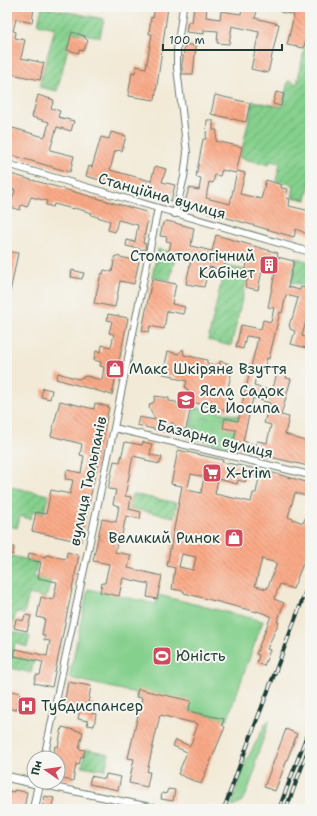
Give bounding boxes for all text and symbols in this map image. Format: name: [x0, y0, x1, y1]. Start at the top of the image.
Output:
scale bar: [163, 26, 282, 52]
text: 100 m: [169, 32, 205, 48]
street label: Станційна вулиця: [96, 168, 228, 224]
place label: Стоматологічний Кабінет: [130, 246, 255, 283]
building icon: Стоматологічний Кабінет: [258, 254, 280, 276]
shop icon: Макс Шкіряне Взуття: [104, 358, 126, 380]
place label: Макс Шкіряне Взуття: [129, 359, 287, 379]
place label: Ясла Садок Св. Йосипа: [200, 381, 284, 418]
school or university icon: Ясла Садок Св. Йосипа: [175, 389, 197, 411]
street label: вулиця Тюльпанів: [64, 414, 112, 548]
street label: Базарна вулиця: [155, 415, 275, 463]
supermarket icon: X-trim: [201, 462, 223, 484]
place label: X-trim: [226, 463, 271, 483]
shop icon: Великий Ринок: [223, 527, 245, 549]
place label: Великий Ринок: [109, 528, 220, 548]
sports icon: Юність: [151, 645, 173, 667]
place label: Юність: [176, 646, 226, 666]
hospital icon: Тубдиспансер: [16, 695, 38, 717]
place label: Тубдиспансер: [41, 696, 143, 716]
north arrow: [26, 750, 66, 790]
text: Пн: [28, 759, 46, 777]

